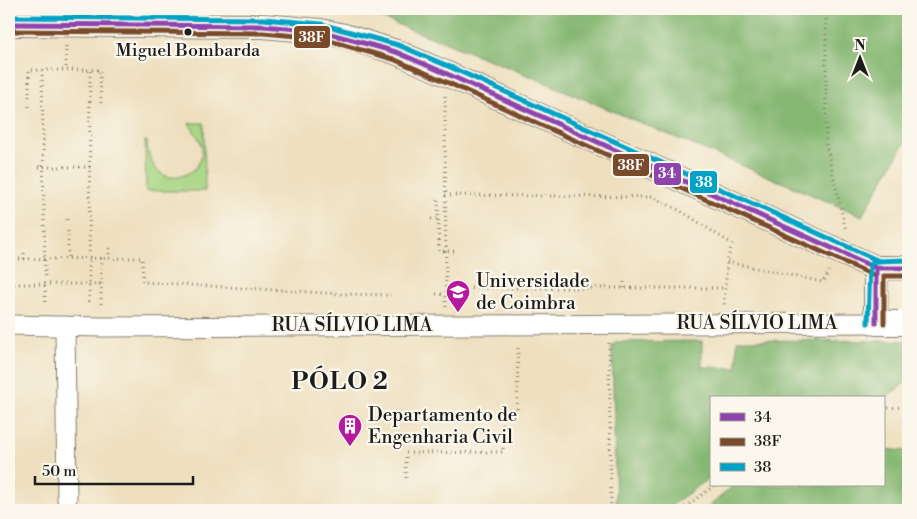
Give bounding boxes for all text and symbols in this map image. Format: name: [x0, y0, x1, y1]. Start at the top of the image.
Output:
line badge: 38F: [293, 25, 331, 49]
marker: Miguel Bombarda: [183, 27, 193, 37]
text: 38F: [298, 29, 326, 47]
north arrow: [834, 32, 884, 82]
text: N: [854, 37, 866, 55]
place label: Miguel Bombarda: [116, 39, 261, 62]
line badge: 38F: [612, 153, 650, 177]
text: 38F: [617, 157, 645, 175]
line badge: 34: [653, 162, 682, 186]
text: 34: [658, 165, 676, 183]
line badge: 38: [689, 170, 718, 194]
text: 38: [695, 174, 713, 192]
place label: Universidade de Coimbra: [476, 269, 590, 315]
school or university icon: Universidade de Coimbra: [445, 279, 471, 313]
street label: RUA SÍLVIO LIMA: [677, 310, 838, 335]
street label: RUA SÍLVIO LIMA: [272, 312, 433, 337]
district label: PÓLO 2: [291, 365, 389, 397]
legend: [710, 396, 884, 486]
place label: Departamento de Engenharia Civil: [368, 403, 517, 449]
text: 34: [754, 408, 772, 427]
building icon: Departamento de Engenharia Civil: [337, 413, 363, 447]
text: 38F: [754, 432, 781, 451]
scale bar: [35, 454, 192, 486]
text: 38: [754, 458, 771, 477]
text: 50 m: [42, 462, 76, 481]

